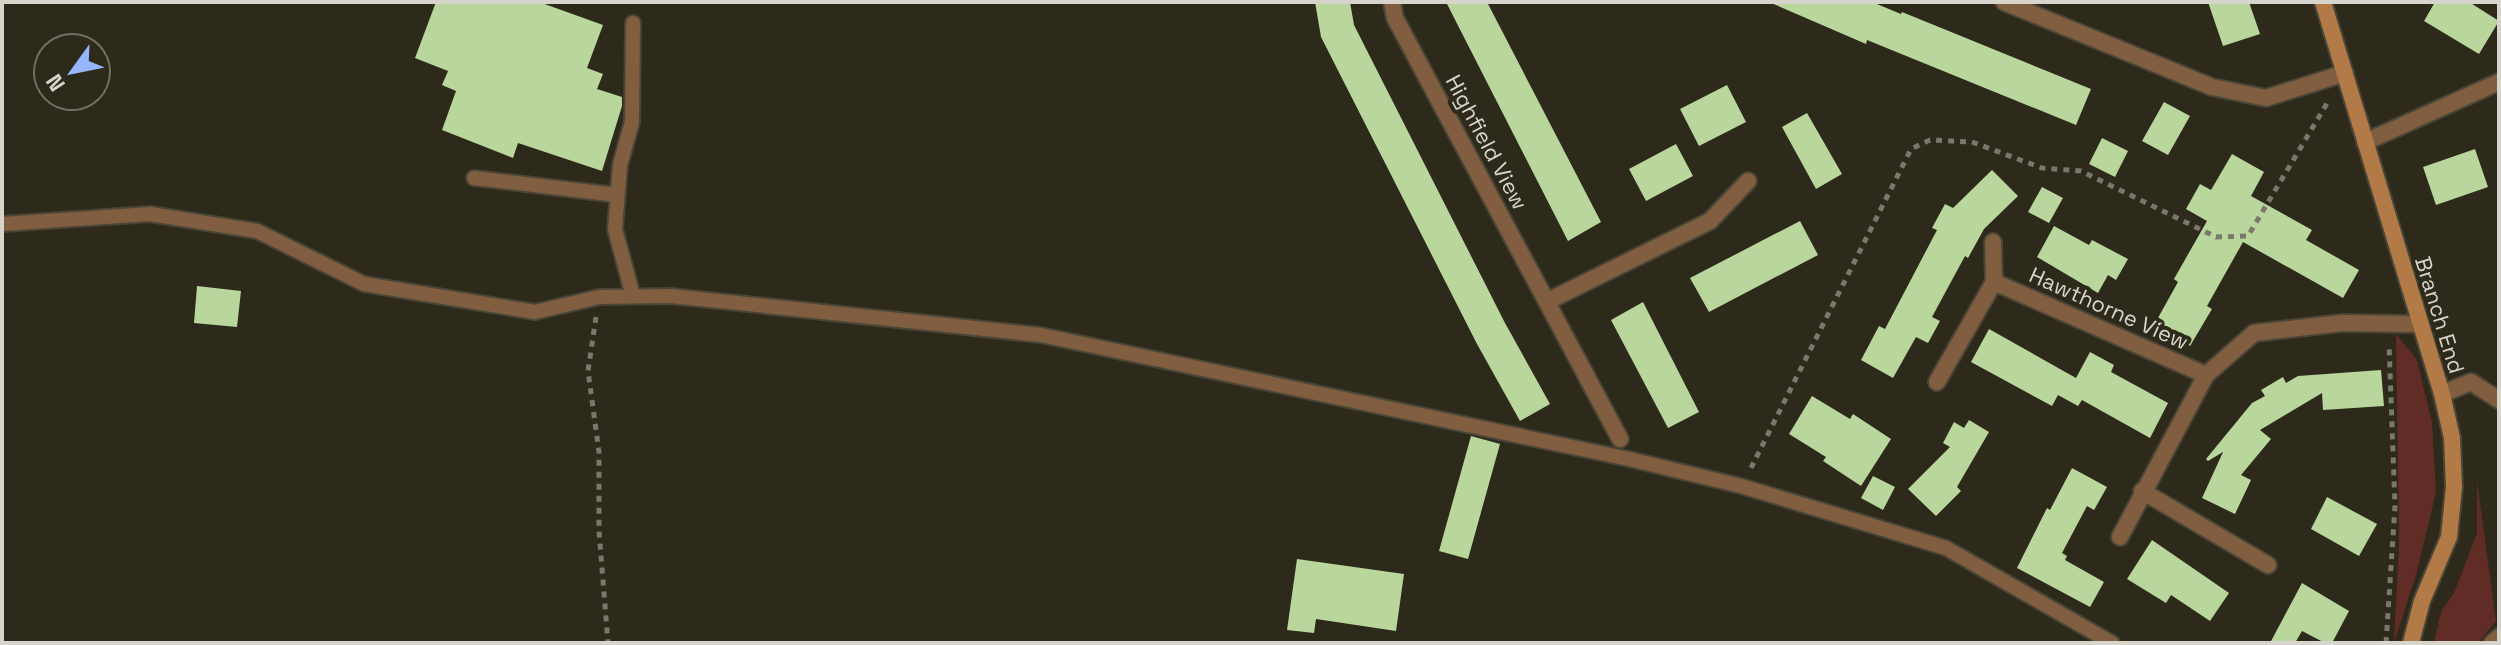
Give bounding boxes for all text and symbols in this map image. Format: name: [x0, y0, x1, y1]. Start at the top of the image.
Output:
north arrow: [32, 32, 112, 112]
text: N: [39, 69, 71, 97]
street label: Highfield View: [1440, 70, 1534, 214]
street label: Branch End: [2409, 253, 2471, 377]
street label: Hawthorne View: [2025, 260, 2193, 356]

